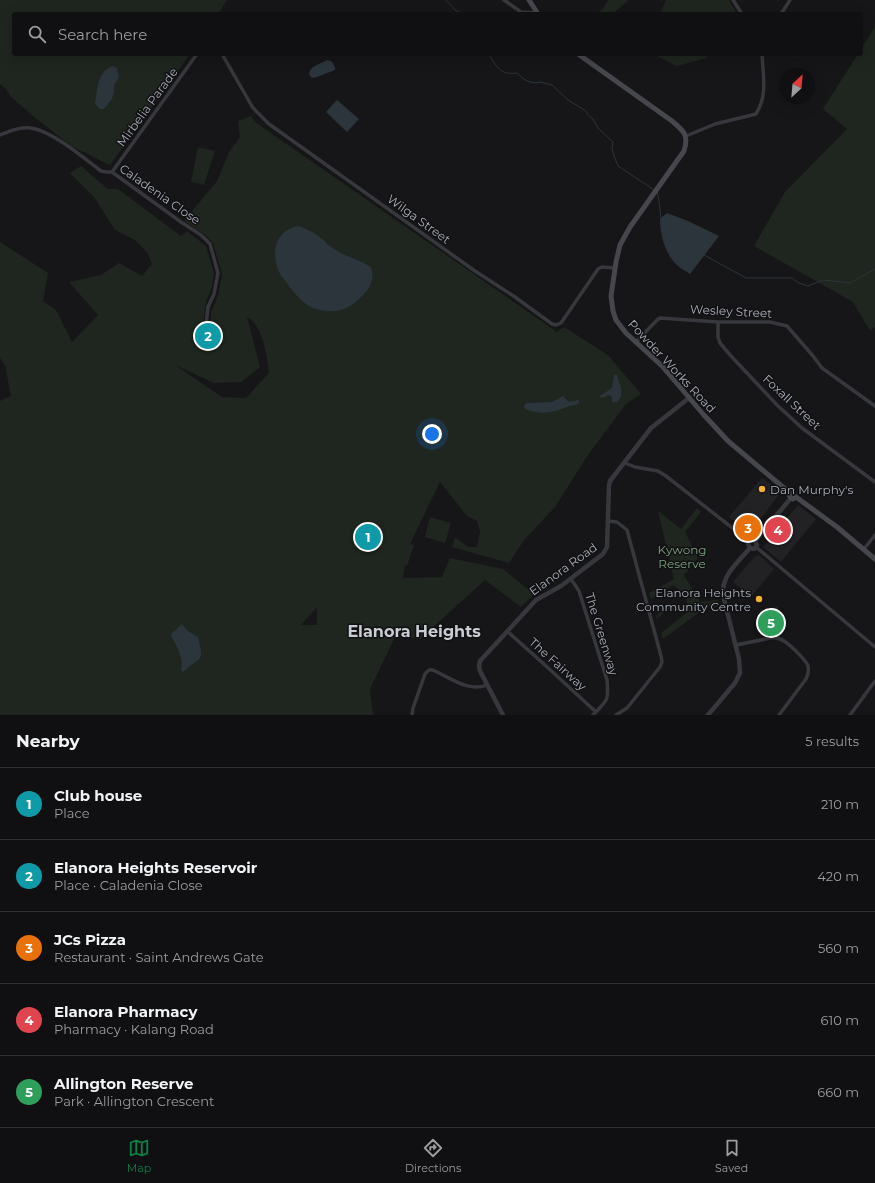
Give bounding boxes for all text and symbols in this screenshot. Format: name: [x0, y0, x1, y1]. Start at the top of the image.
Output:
search box: [12, 12, 863, 56]
icon: search: [26, 23, 48, 45]
text: Search here: [58, 25, 147, 44]
street label: Mirbelia Parade: [113, 65, 181, 149]
north arrow: [779, 68, 815, 104]
street label: Caladenia Close: [117, 161, 203, 227]
street label: Wilga Street: [385, 191, 454, 247]
street label: Wesley Street: [690, 301, 773, 321]
street label: Powder Works Road: [625, 316, 719, 416]
pin: 2: [195, 321, 221, 351]
street label: Foxall Street: [760, 371, 824, 433]
your location: [422, 424, 442, 444]
place label: Dan Murphy's: [770, 482, 853, 497]
marker: Dan Murphy's: [757, 484, 767, 494]
pin: 3: [735, 513, 761, 543]
pin: 4: [765, 515, 791, 545]
pin: 1: [355, 522, 381, 552]
street label: Elanora Road: [526, 539, 600, 599]
park label: Kywong Reserve: [657, 542, 707, 571]
place label: Elanora Heights Community Centre: [636, 585, 751, 614]
street label: The Greenway: [582, 591, 622, 678]
marker: Elanora Heights Community Centre: [754, 594, 764, 604]
pin: 5: [758, 608, 784, 638]
district label: Elanora Heights: [347, 622, 481, 641]
street label: The Fairway: [526, 634, 590, 694]
text: Nearby: [16, 731, 80, 751]
text: 5 results: [805, 733, 859, 749]
text: Club house: [54, 786, 142, 805]
text: 1: [26, 796, 32, 812]
text: 210 m: [821, 796, 859, 812]
text: Place: [54, 805, 90, 821]
text: Elanora Heights Reservoir: [54, 858, 257, 877]
text: 2: [25, 868, 33, 884]
text: 420 m: [817, 868, 859, 884]
text: Place · Caladenia Close: [54, 877, 203, 893]
text: JCs Pizza: [54, 930, 126, 949]
text: 3: [25, 940, 33, 956]
text: 560 m: [818, 940, 859, 956]
text: Restaurant · Saint Andrews Gate: [54, 949, 264, 965]
text: Elanora Pharmacy: [54, 1002, 197, 1021]
text: 4: [25, 1012, 33, 1028]
text: 610 m: [821, 1012, 859, 1028]
text: Pharmacy · Kalang Road: [54, 1021, 214, 1037]
text: Allington Reserve: [54, 1074, 194, 1093]
text: 5: [25, 1084, 33, 1100]
text: 660 m: [817, 1084, 859, 1100]
text: Park · Allington Crescent: [54, 1093, 214, 1109]
tab: Map: [127, 1137, 151, 1175]
tab: Directions: [405, 1137, 461, 1175]
tab: Saved: [715, 1137, 748, 1175]

